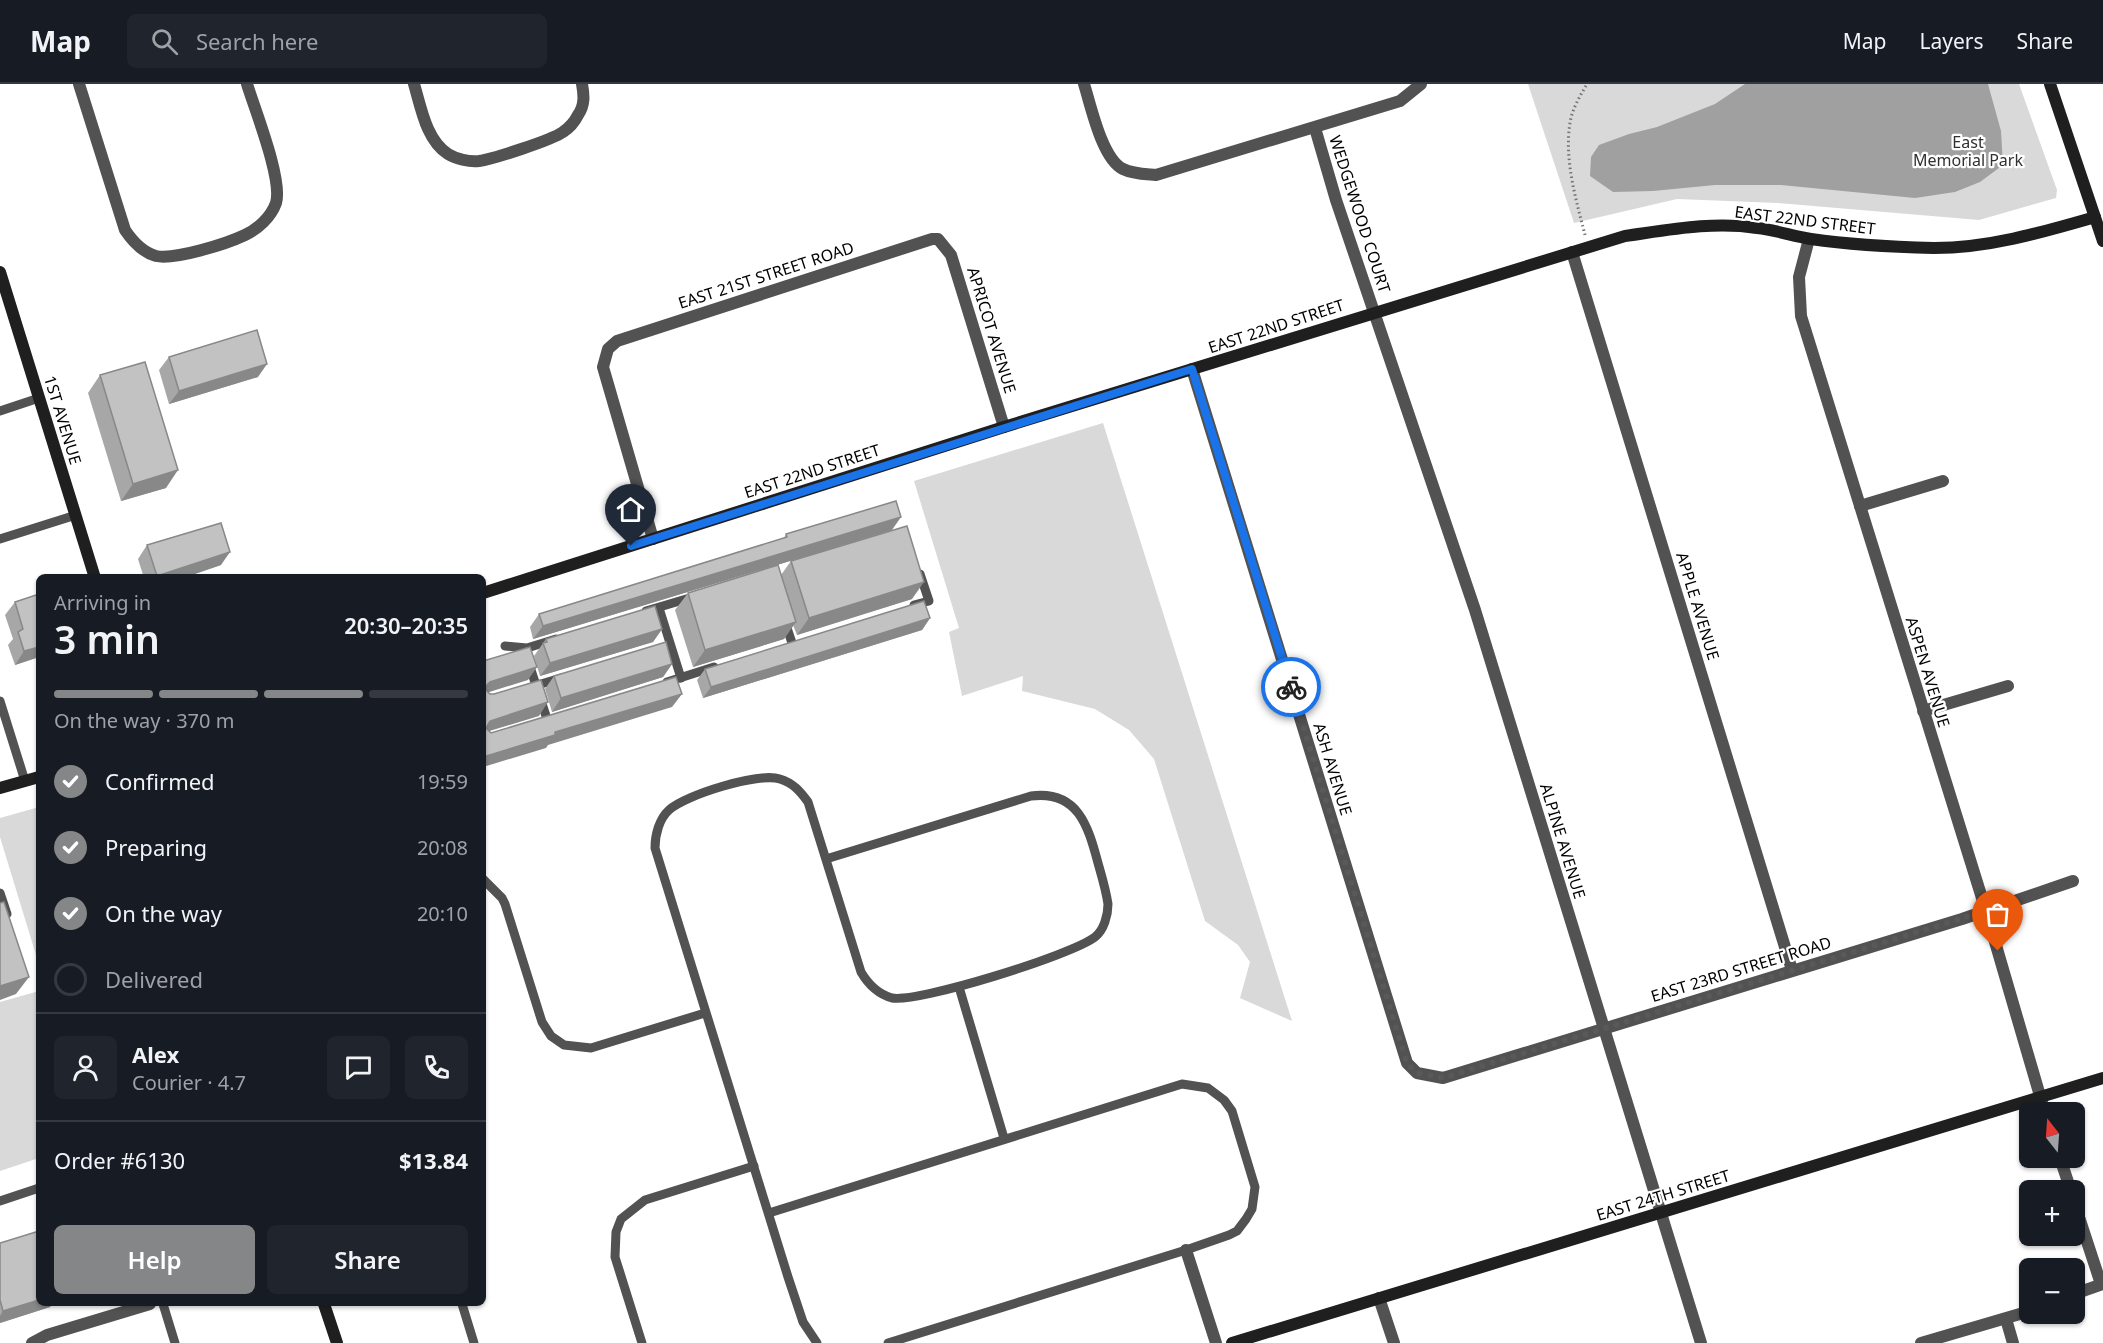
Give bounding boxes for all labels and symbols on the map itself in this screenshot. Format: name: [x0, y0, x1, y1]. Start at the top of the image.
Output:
park label: East Memorial Park: [1913, 131, 2023, 171]
street label: WEDGEWOOD COURT: [1324, 132, 1396, 296]
street label: EAST 22ND STREET: [1733, 200, 1877, 240]
street label: EAST 21ST STREET ROAD: [675, 236, 857, 314]
street label: APRICOT AVENUE: [962, 264, 1022, 396]
street label: EAST 22ND STREET: [1205, 294, 1347, 358]
street label: 1ST AVENUE: [39, 373, 87, 467]
street label: EAST 22ND STREET: [741, 439, 883, 503]
pin: [605, 484, 656, 546]
street label: APPLE AVENUE: [1671, 549, 1725, 663]
street label: ASPEN AVENUE: [1901, 614, 1955, 730]
courier: [1261, 657, 1321, 717]
street label: ASH AVENUE: [1308, 720, 1358, 818]
street label: ALPINE AVENUE: [1535, 781, 1591, 901]
pin: [1972, 889, 2023, 951]
street label: EAST 23RD STREET ROAD: [1648, 931, 1834, 1007]
north arrow: [2019, 1102, 2085, 1168]
street label: EAST 24TH STREET: [1594, 1164, 1733, 1226]

